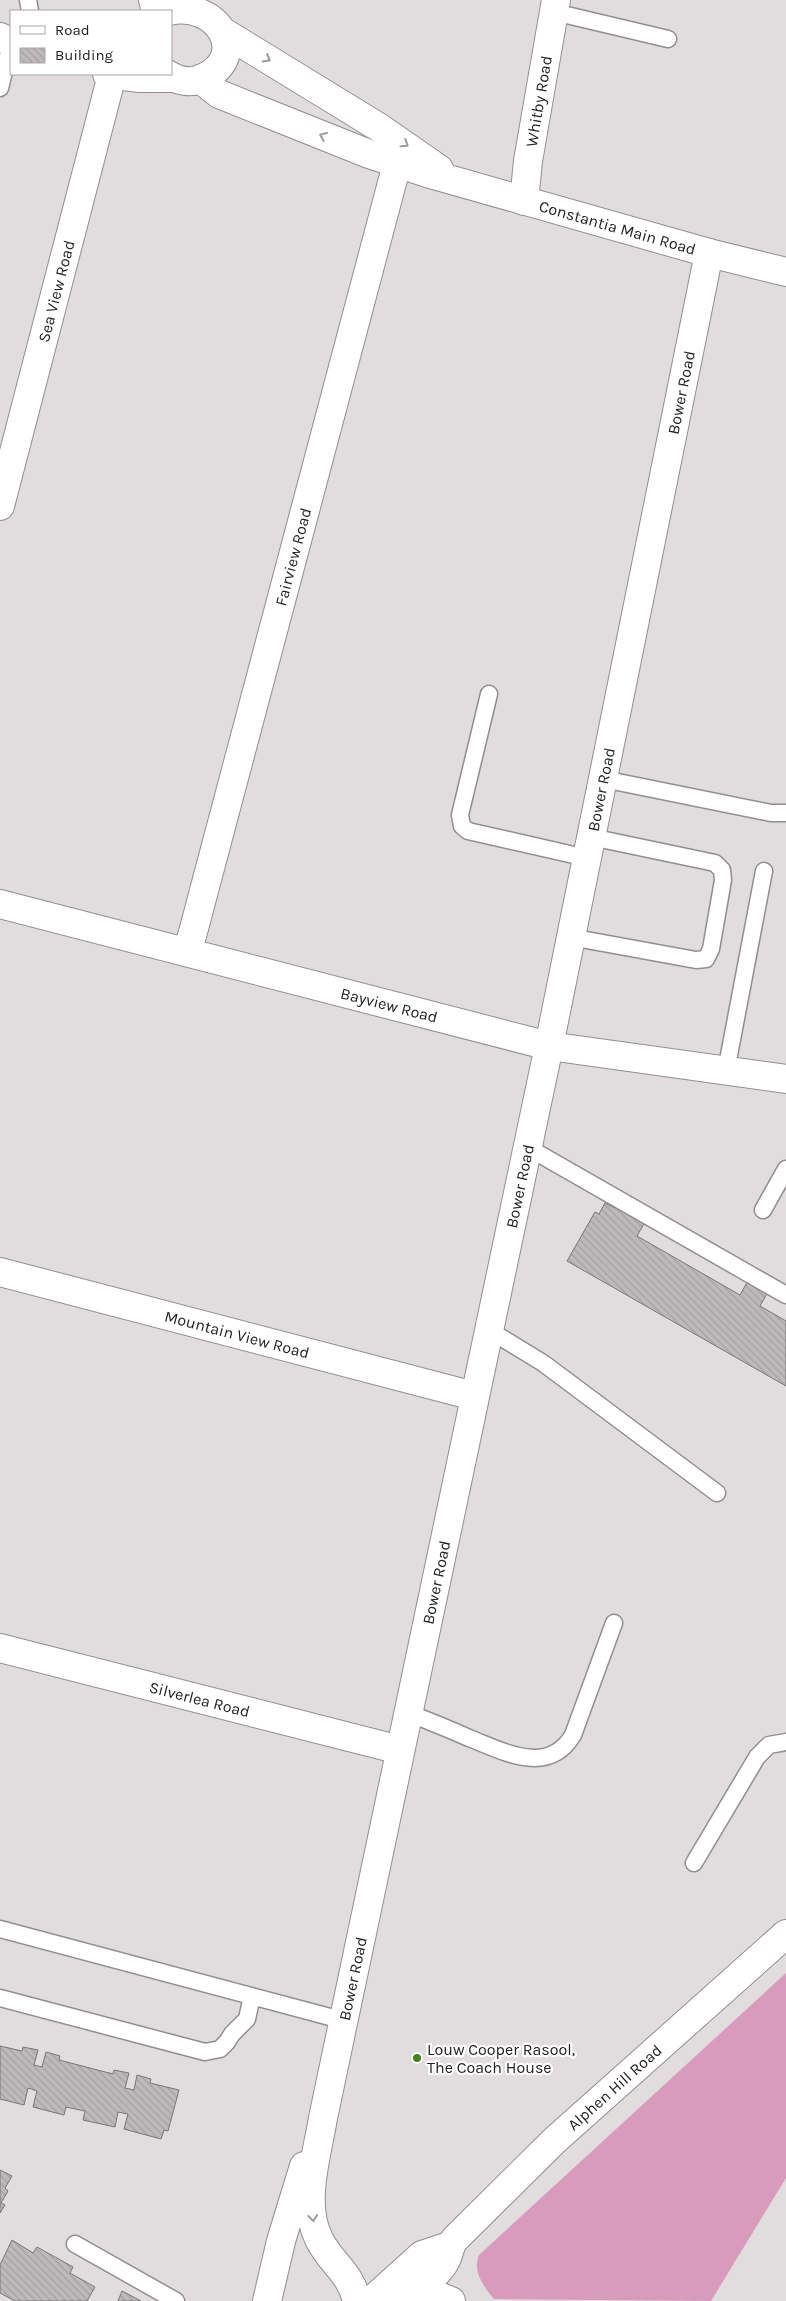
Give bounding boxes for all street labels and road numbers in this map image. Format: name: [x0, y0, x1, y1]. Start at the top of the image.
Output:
street label: Whitby Road: [522, 54, 556, 148]
street label: Constantia Main Road: [537, 196, 698, 259]
street label: Sea View Road: [34, 238, 79, 344]
street label: Bower Road: [664, 349, 699, 436]
street label: Fairview Road: [271, 506, 315, 608]
street label: Bower Road: [584, 746, 619, 833]
street label: Bayview Road: [339, 983, 440, 1027]
street label: Bower Road: [502, 1143, 538, 1230]
street label: Mountain View Road: [162, 1306, 311, 1363]
street label: Bower Road: [418, 1539, 454, 1626]
street label: Silverlea Road: [147, 1677, 252, 1721]
street label: Bower Road: [335, 1935, 371, 2022]
street label: Alphen Hill Road: [564, 2040, 666, 2134]

